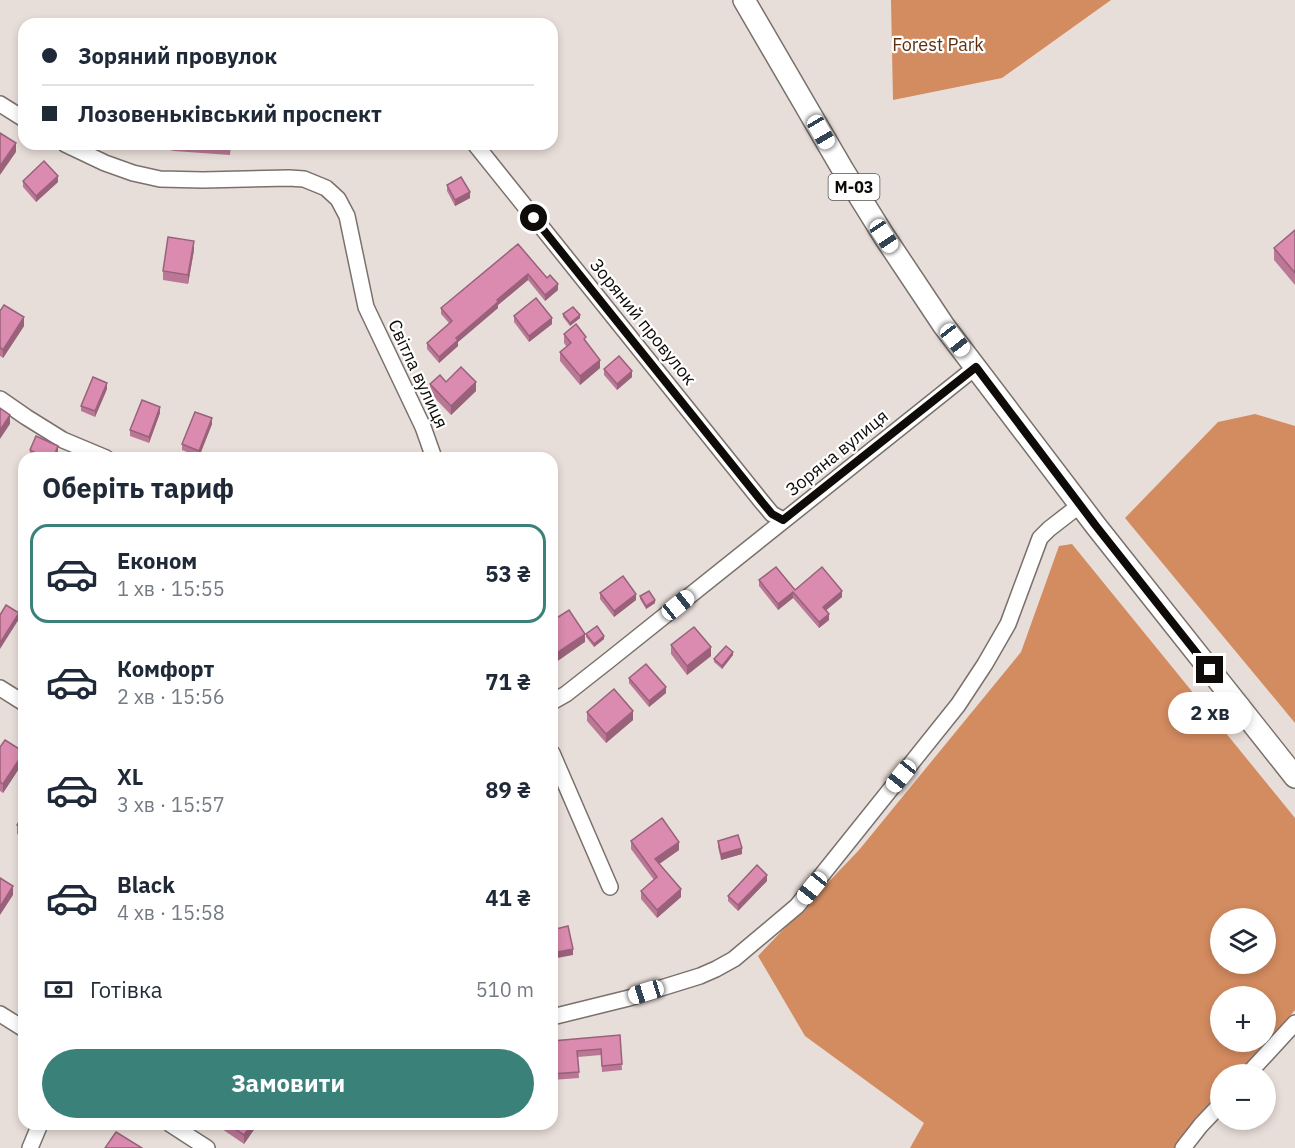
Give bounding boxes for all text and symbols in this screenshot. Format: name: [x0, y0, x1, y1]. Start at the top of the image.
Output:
park label: Forest Park: [892, 33, 984, 56]
text: Зоряний провулок: [78, 41, 277, 70]
text: Лозовеньківський проспект: [78, 99, 382, 128]
car: [804, 112, 838, 152]
road number: М-03: [828, 174, 880, 200]
route start: [520, 204, 547, 231]
car: [866, 216, 902, 256]
street label: Зоряний провулок: [585, 254, 702, 390]
street label: Світла вулиця: [383, 316, 454, 432]
car: [937, 320, 973, 360]
street label: Зоряна вулиця: [781, 404, 893, 501]
text: Оберіть тариф: [42, 470, 234, 505]
text: Економ: [117, 546, 197, 575]
icon: car: [45, 547, 99, 601]
text: 53 ₴: [485, 559, 531, 588]
text: 1 хв · 15:55: [117, 575, 225, 602]
car: [658, 587, 698, 623]
text: Комфорт: [117, 654, 214, 683]
icon: car: [45, 655, 99, 709]
route end: [1196, 656, 1223, 683]
text: 71 ₴: [485, 667, 531, 696]
text: 2 хв · 15:56: [117, 683, 225, 710]
callout: 2 хв: [1168, 691, 1252, 733]
text: 2 хв: [1190, 699, 1230, 726]
car: [883, 756, 919, 796]
text: XL: [117, 762, 143, 791]
icon: car: [45, 763, 99, 817]
text: 89 ₴: [485, 775, 531, 804]
text: 3 хв · 15:57: [117, 791, 225, 818]
car: [794, 868, 830, 908]
text: Black: [117, 870, 175, 899]
icon: car: [45, 871, 99, 925]
text: 41 ₴: [485, 883, 531, 912]
text: 4 хв · 15:58: [117, 899, 225, 926]
map controls: [1210, 908, 1276, 1130]
button: layers: [1210, 908, 1276, 974]
icon: cash: [42, 973, 75, 1006]
text: Готівка: [90, 975, 163, 1004]
text: 510 m: [476, 976, 534, 1003]
car: [626, 978, 666, 1006]
button: +: [1210, 986, 1276, 1052]
button: Замовити: [42, 1049, 534, 1118]
button: −: [1210, 1064, 1276, 1130]

